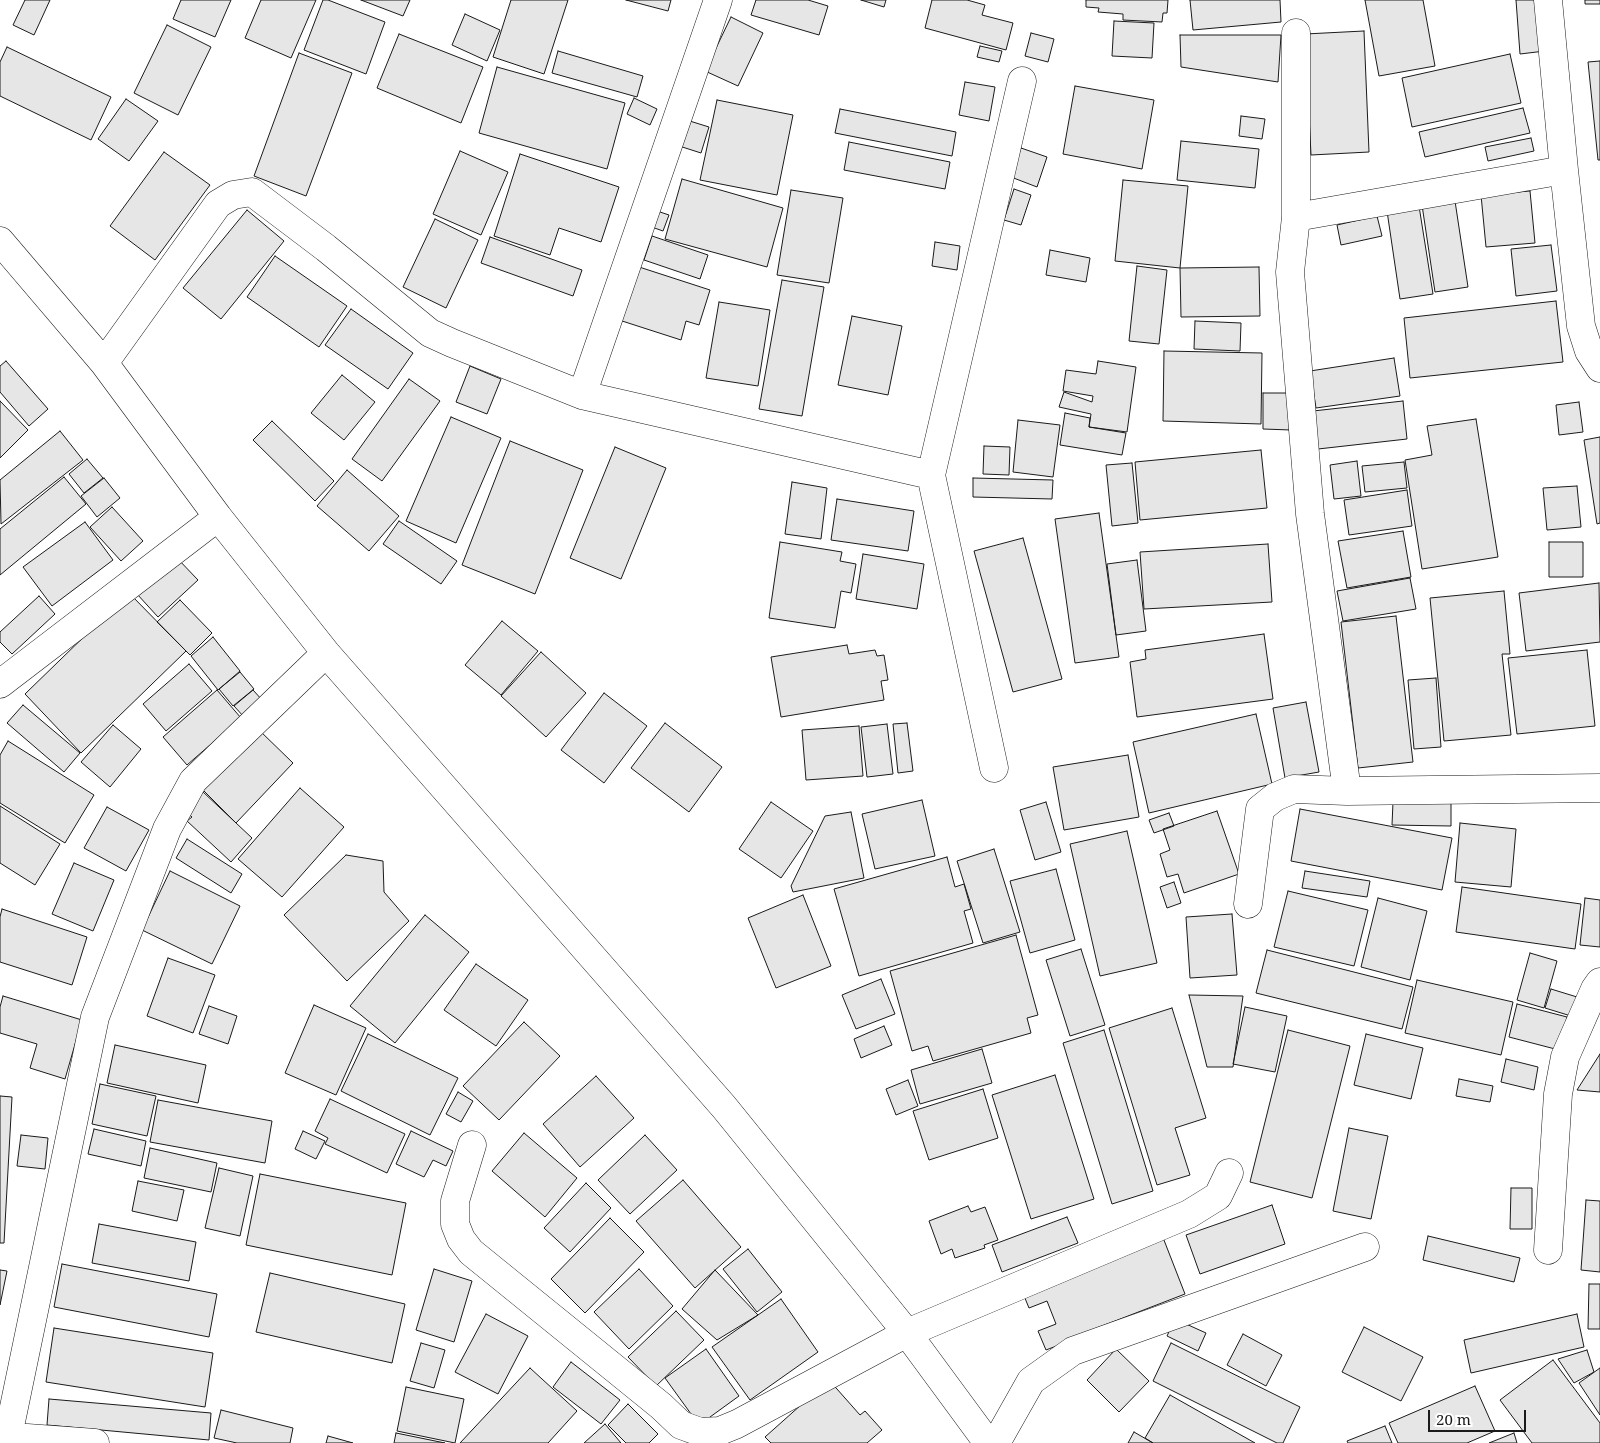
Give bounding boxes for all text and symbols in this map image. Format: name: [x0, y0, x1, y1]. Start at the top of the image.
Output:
scale bar: [1430, 1400, 1528, 1432]
text: 20 m: [1436, 1409, 1471, 1429]

